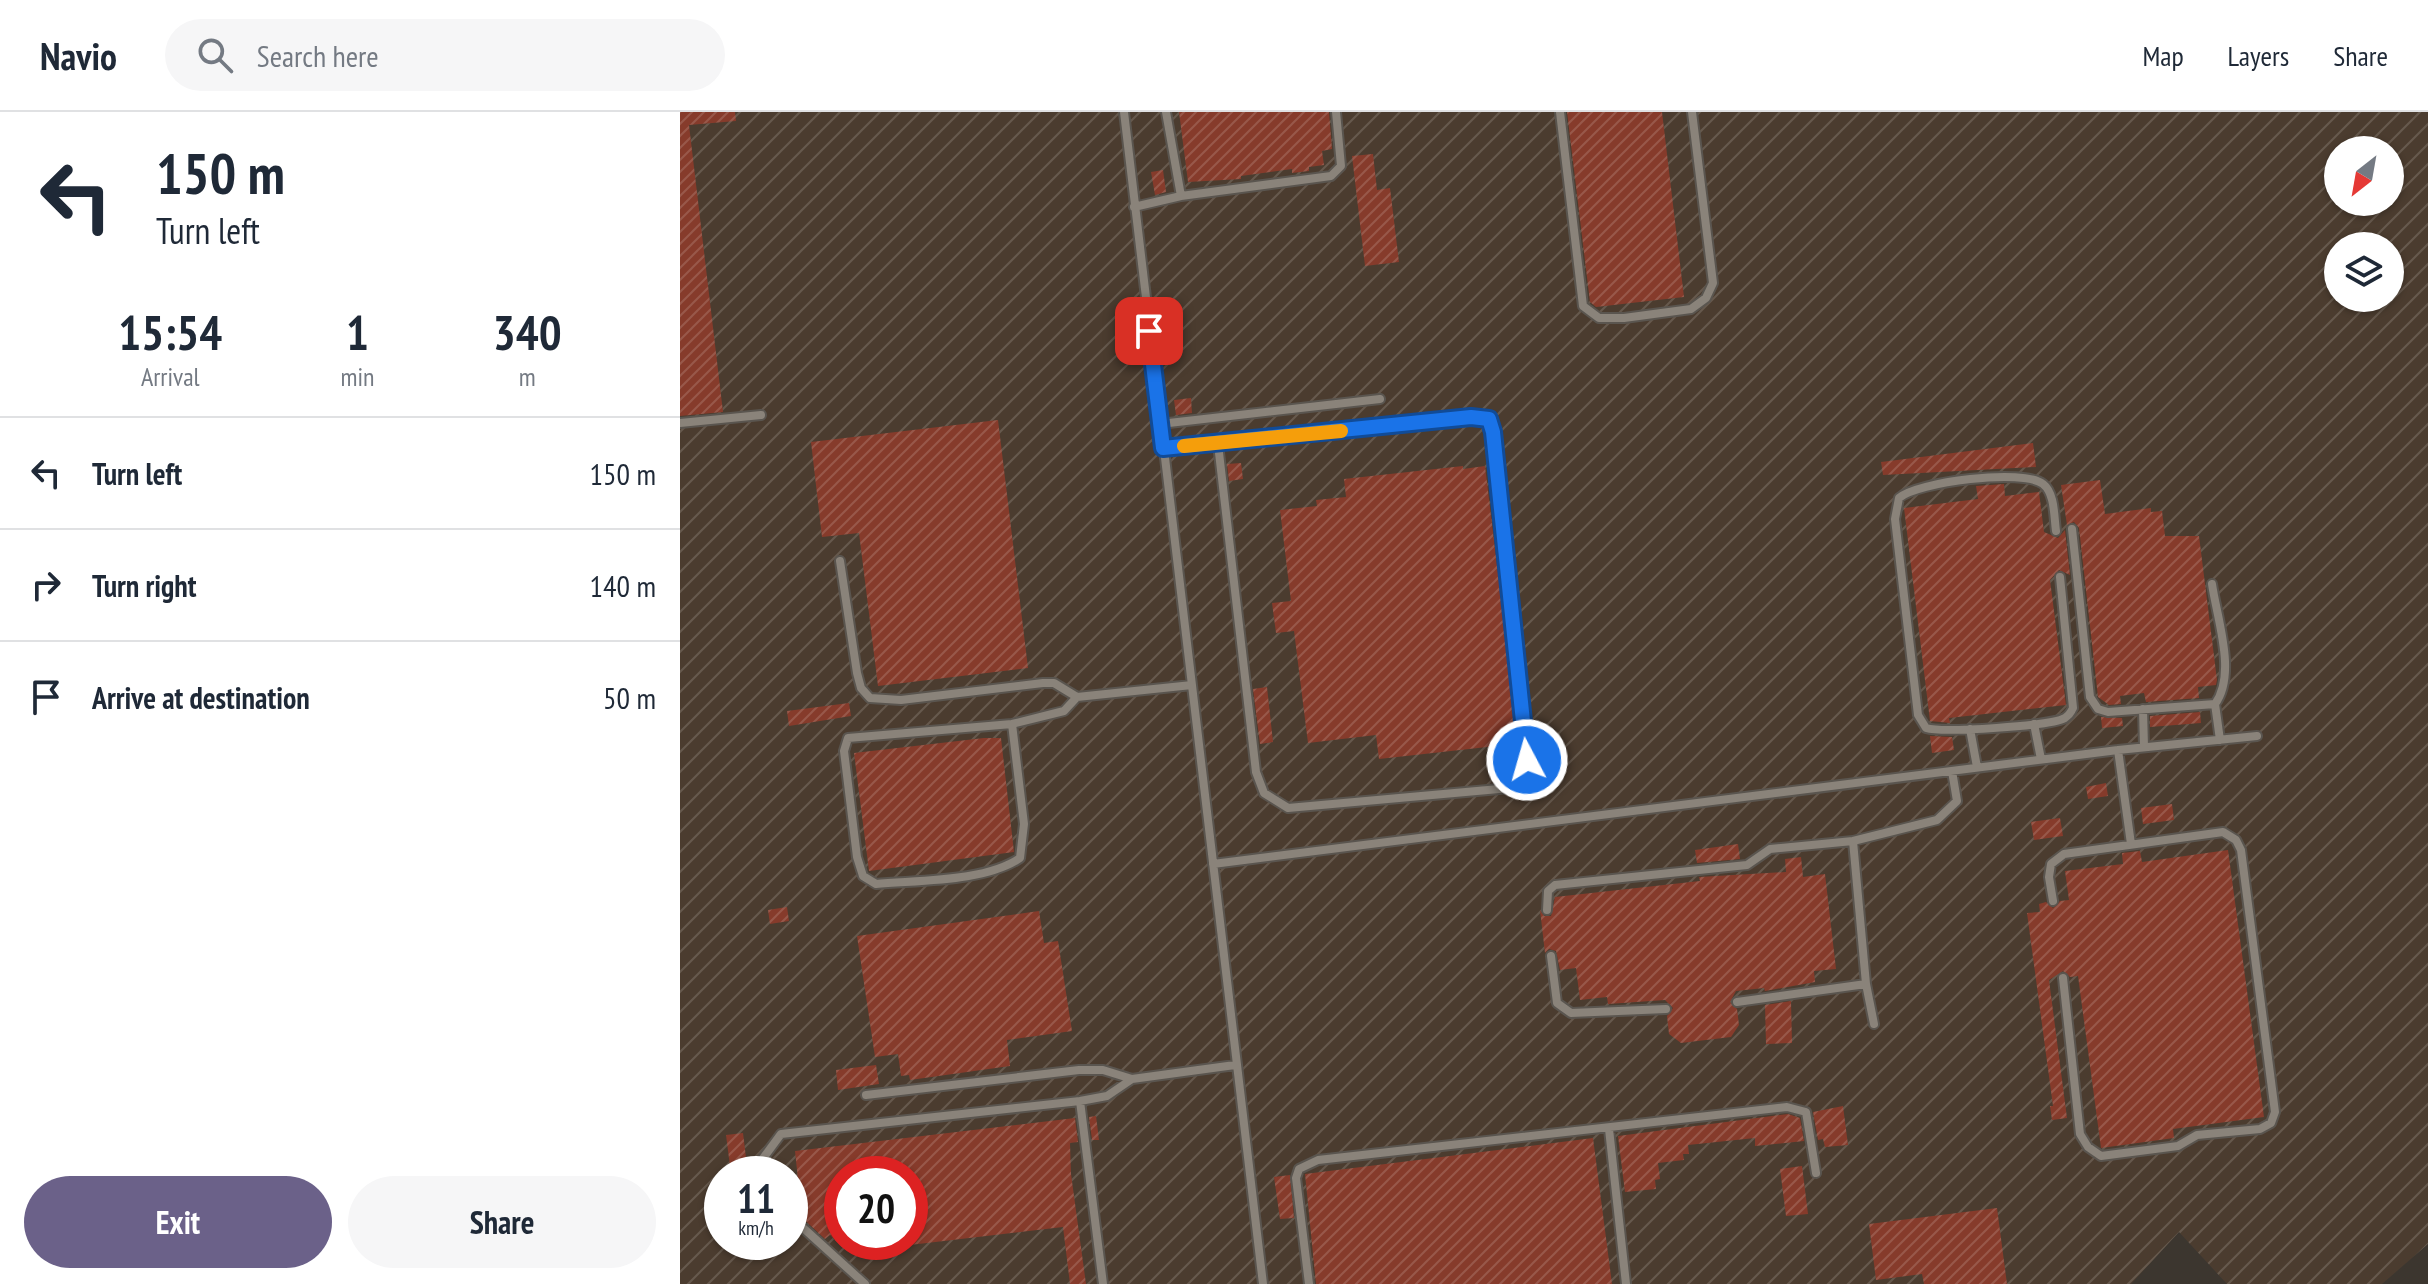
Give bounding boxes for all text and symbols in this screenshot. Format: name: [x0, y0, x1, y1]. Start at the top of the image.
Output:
search box: [165, 19, 725, 91]
text: Navio: [40, 31, 117, 80]
icon: search: [193, 33, 237, 77]
text: Search here: [257, 36, 379, 75]
text: Map: [2142, 37, 2184, 74]
text: Layers: [2228, 37, 2289, 74]
text: Share: [2333, 37, 2388, 74]
north arrow: [2324, 136, 2404, 216]
map controls: [2324, 136, 2404, 312]
text: 150 m: [156, 137, 285, 209]
icon: left: [24, 144, 128, 248]
text: Turn left: [156, 207, 260, 254]
button: layers: [2324, 232, 2404, 312]
pin: [1115, 297, 1183, 365]
text: 15:54: [118, 301, 222, 363]
text: 1: [346, 301, 369, 363]
text: 340: [493, 301, 562, 363]
icon: arrive: [1127, 309, 1171, 353]
text: Arrival: [141, 360, 200, 393]
text: min: [340, 360, 374, 393]
text: m: [519, 360, 536, 393]
icon: left: [24, 451, 68, 495]
text: Turn left: [92, 454, 182, 493]
text: 150 m: [590, 454, 656, 493]
icon: right: [24, 563, 68, 607]
text: Turn right: [92, 566, 196, 605]
text: 140 m: [590, 566, 656, 605]
icon: arrive: [24, 675, 68, 719]
text: Arrive at destination: [92, 678, 310, 717]
text: 50 m: [603, 678, 656, 717]
position arrow: [1485, 718, 1569, 802]
speed limit sign: 20: [824, 1156, 928, 1260]
text: 11: [737, 1172, 775, 1224]
button: Exit: [24, 1176, 332, 1268]
button: Share: [348, 1176, 656, 1268]
text: km/h: [738, 1215, 774, 1241]

